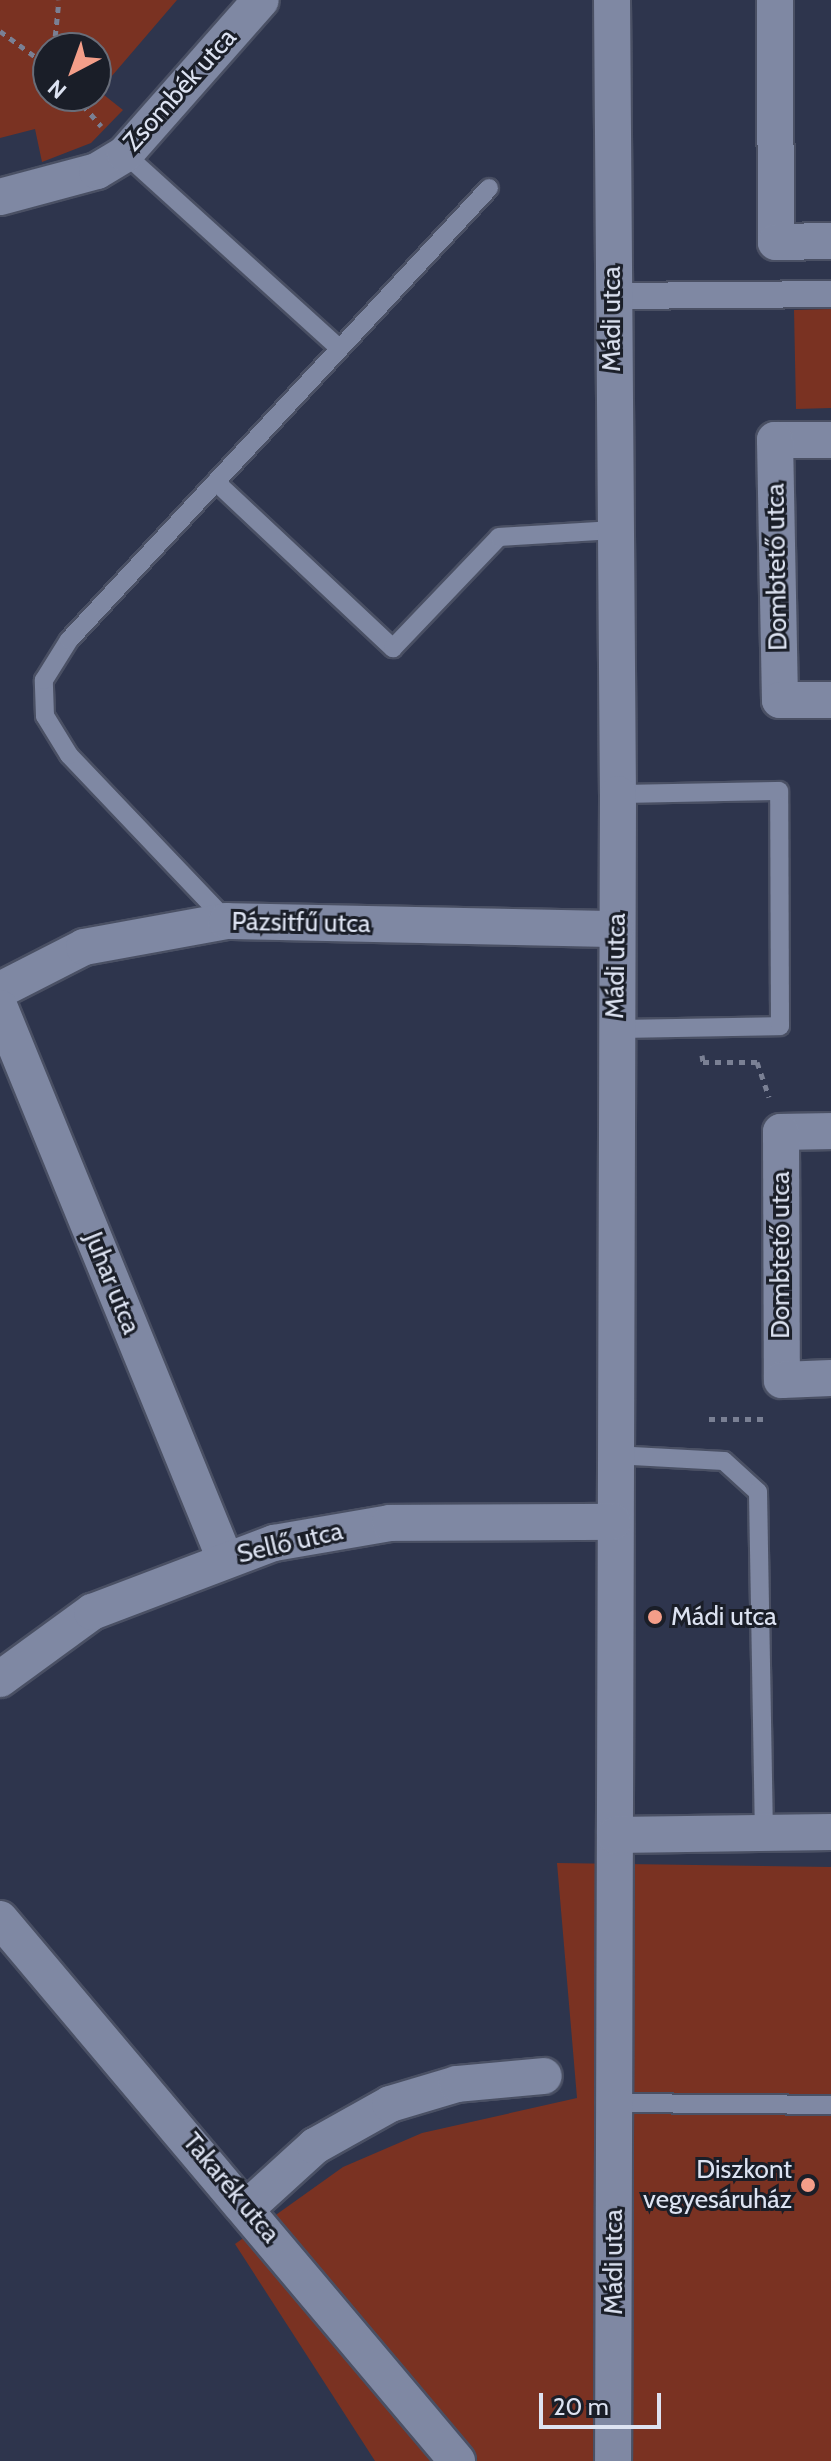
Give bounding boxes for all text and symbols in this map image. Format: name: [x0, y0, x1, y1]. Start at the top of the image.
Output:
street label: Zsombék utca: [117, 22, 243, 158]
north arrow: [32, 32, 112, 112]
text: N: [43, 74, 72, 104]
street label: Mádi utca: [596, 266, 628, 372]
street label: Dombtető utca: [760, 483, 794, 651]
street label: Pázsitfű utca: [231, 906, 371, 940]
street label: Mádi utca: [599, 913, 633, 1019]
street label: Dombtető utca: [765, 1171, 797, 1339]
street label: Juhar utca: [77, 1227, 147, 1339]
street label: Sellő utca: [234, 1516, 346, 1570]
place label: Mádi utca: [671, 1601, 777, 1633]
marker: Mádi utca: [646, 1608, 664, 1626]
street label: Takarék utca: [176, 2127, 286, 2249]
place label: Diszkont vegyesáruház: [643, 2154, 792, 2216]
marker: Diszkont vegyesáruház: [799, 2176, 817, 2194]
street label: Mádi utca: [598, 2209, 630, 2315]
scale bar: [543, 2377, 665, 2427]
text: 20 m: [553, 2392, 609, 2421]

